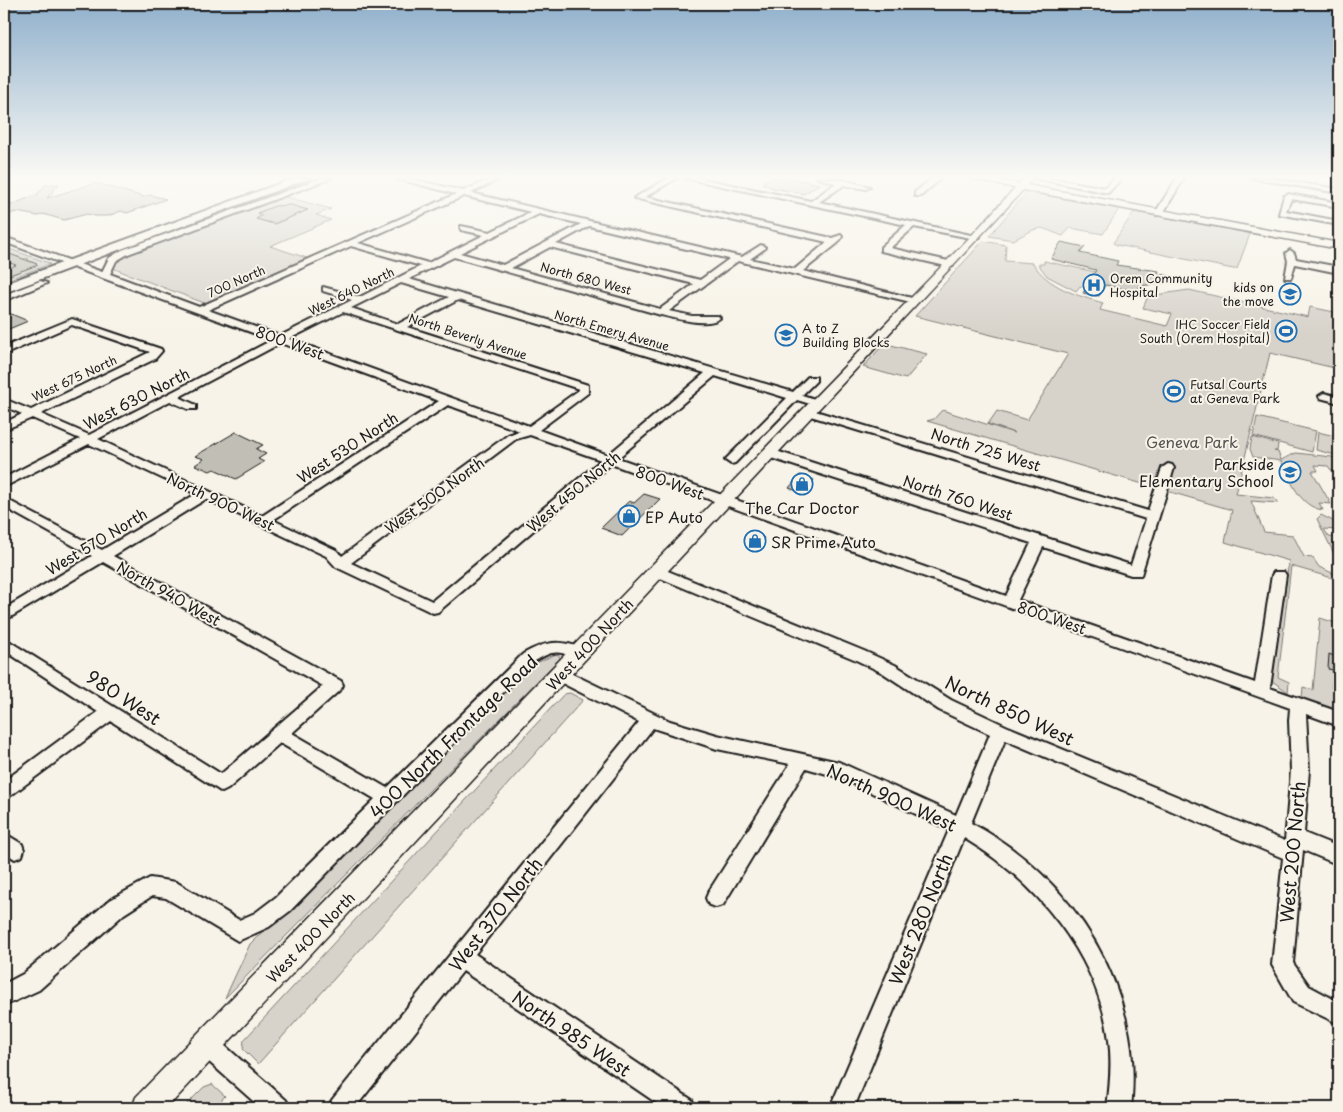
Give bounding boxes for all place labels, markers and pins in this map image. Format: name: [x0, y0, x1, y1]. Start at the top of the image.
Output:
place label: Orem Community Hospital: [1110, 269, 1212, 301]
hospital icon: Orem Community Hospital: [1082, 273, 1106, 297]
place label: kids on the move: [1223, 278, 1274, 310]
school or university icon: kids on the move: [1278, 282, 1302, 306]
place label: IHC Soccer Field South (Orem Hospital): [1140, 315, 1270, 347]
place label: A to Z Building Blocks: [802, 319, 890, 351]
sports icon: IHC Soccer Field South (Orem Hospital): [1274, 319, 1298, 343]
school or university icon: A to Z Building Blocks: [774, 323, 798, 347]
place label: Futsal Courts at Geneva Park: [1190, 375, 1280, 407]
sports icon: Futsal Courts at Geneva Park: [1162, 379, 1186, 403]
place label: Parkside Elementary School: [1139, 452, 1274, 492]
school or university icon: Parkside Elementary School: [1278, 460, 1302, 484]
shop icon: The Car Doctor: [790, 472, 814, 496]
place label: The Car Doctor: [745, 496, 859, 519]
shop icon: EP Auto: [617, 504, 641, 528]
place label: EP Auto: [645, 505, 703, 528]
shop icon: SR Prime Auto: [743, 529, 767, 553]
place label: SR Prime Auto: [771, 530, 876, 553]

